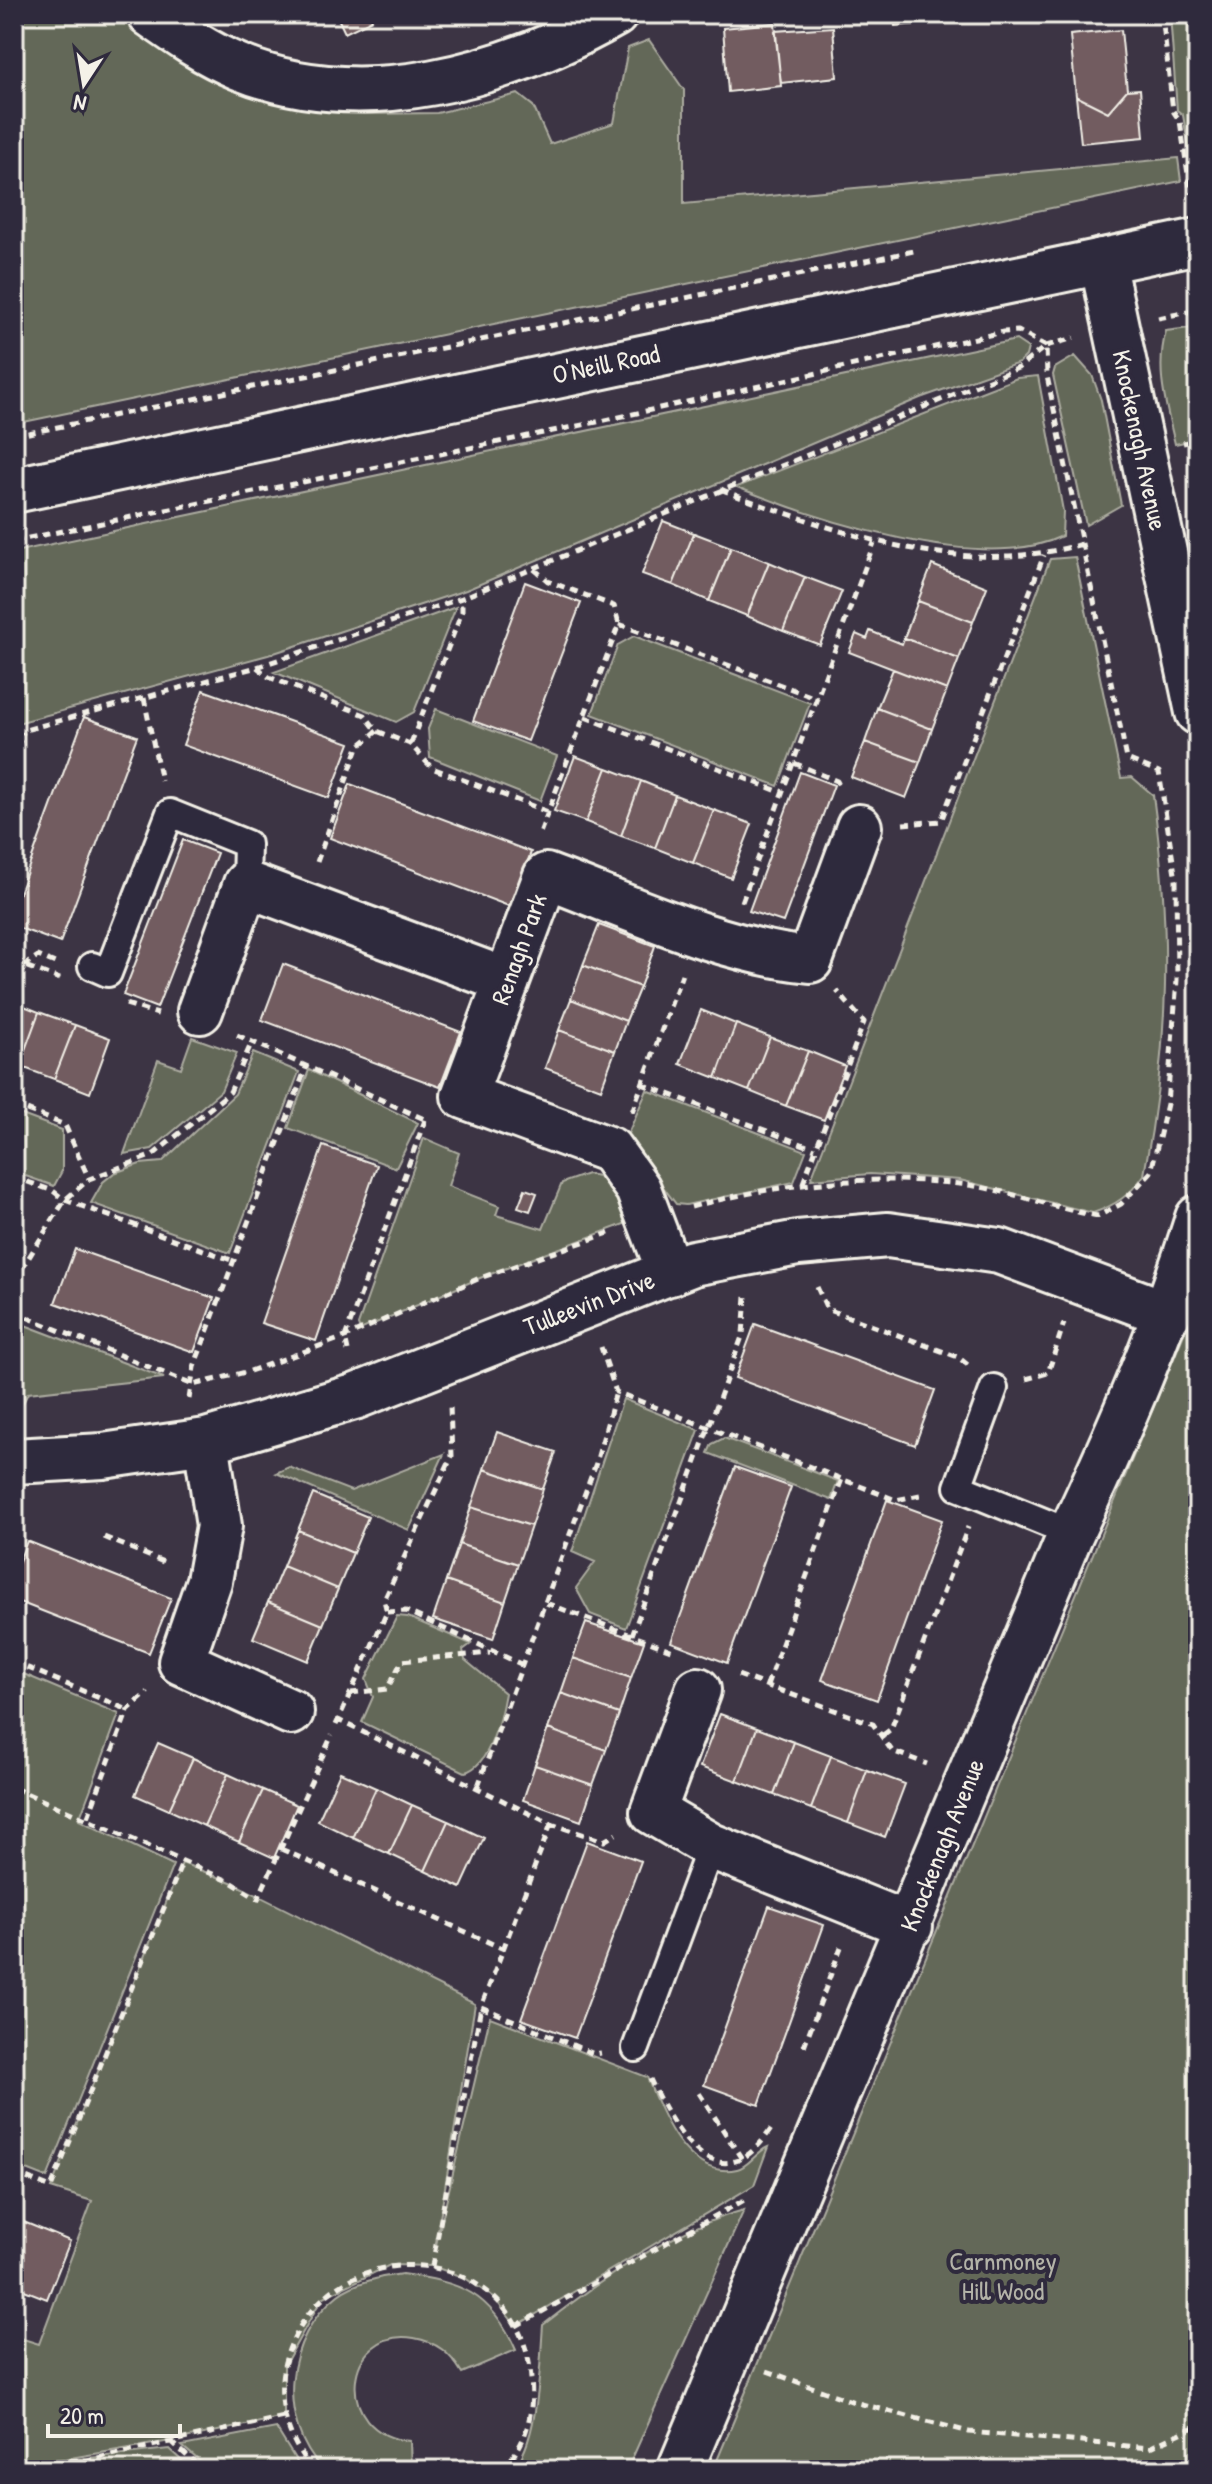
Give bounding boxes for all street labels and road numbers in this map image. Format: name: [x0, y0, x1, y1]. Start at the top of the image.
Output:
street label: O'Neill Road: [549, 335, 663, 392]
street label: Knockenagh Avenue: [1104, 347, 1177, 533]
street label: Renagh Park: [482, 888, 555, 1009]
street label: Tulleevin Drive: [518, 1262, 659, 1343]
street label: Knockenagh Avenue: [891, 1753, 992, 1936]

